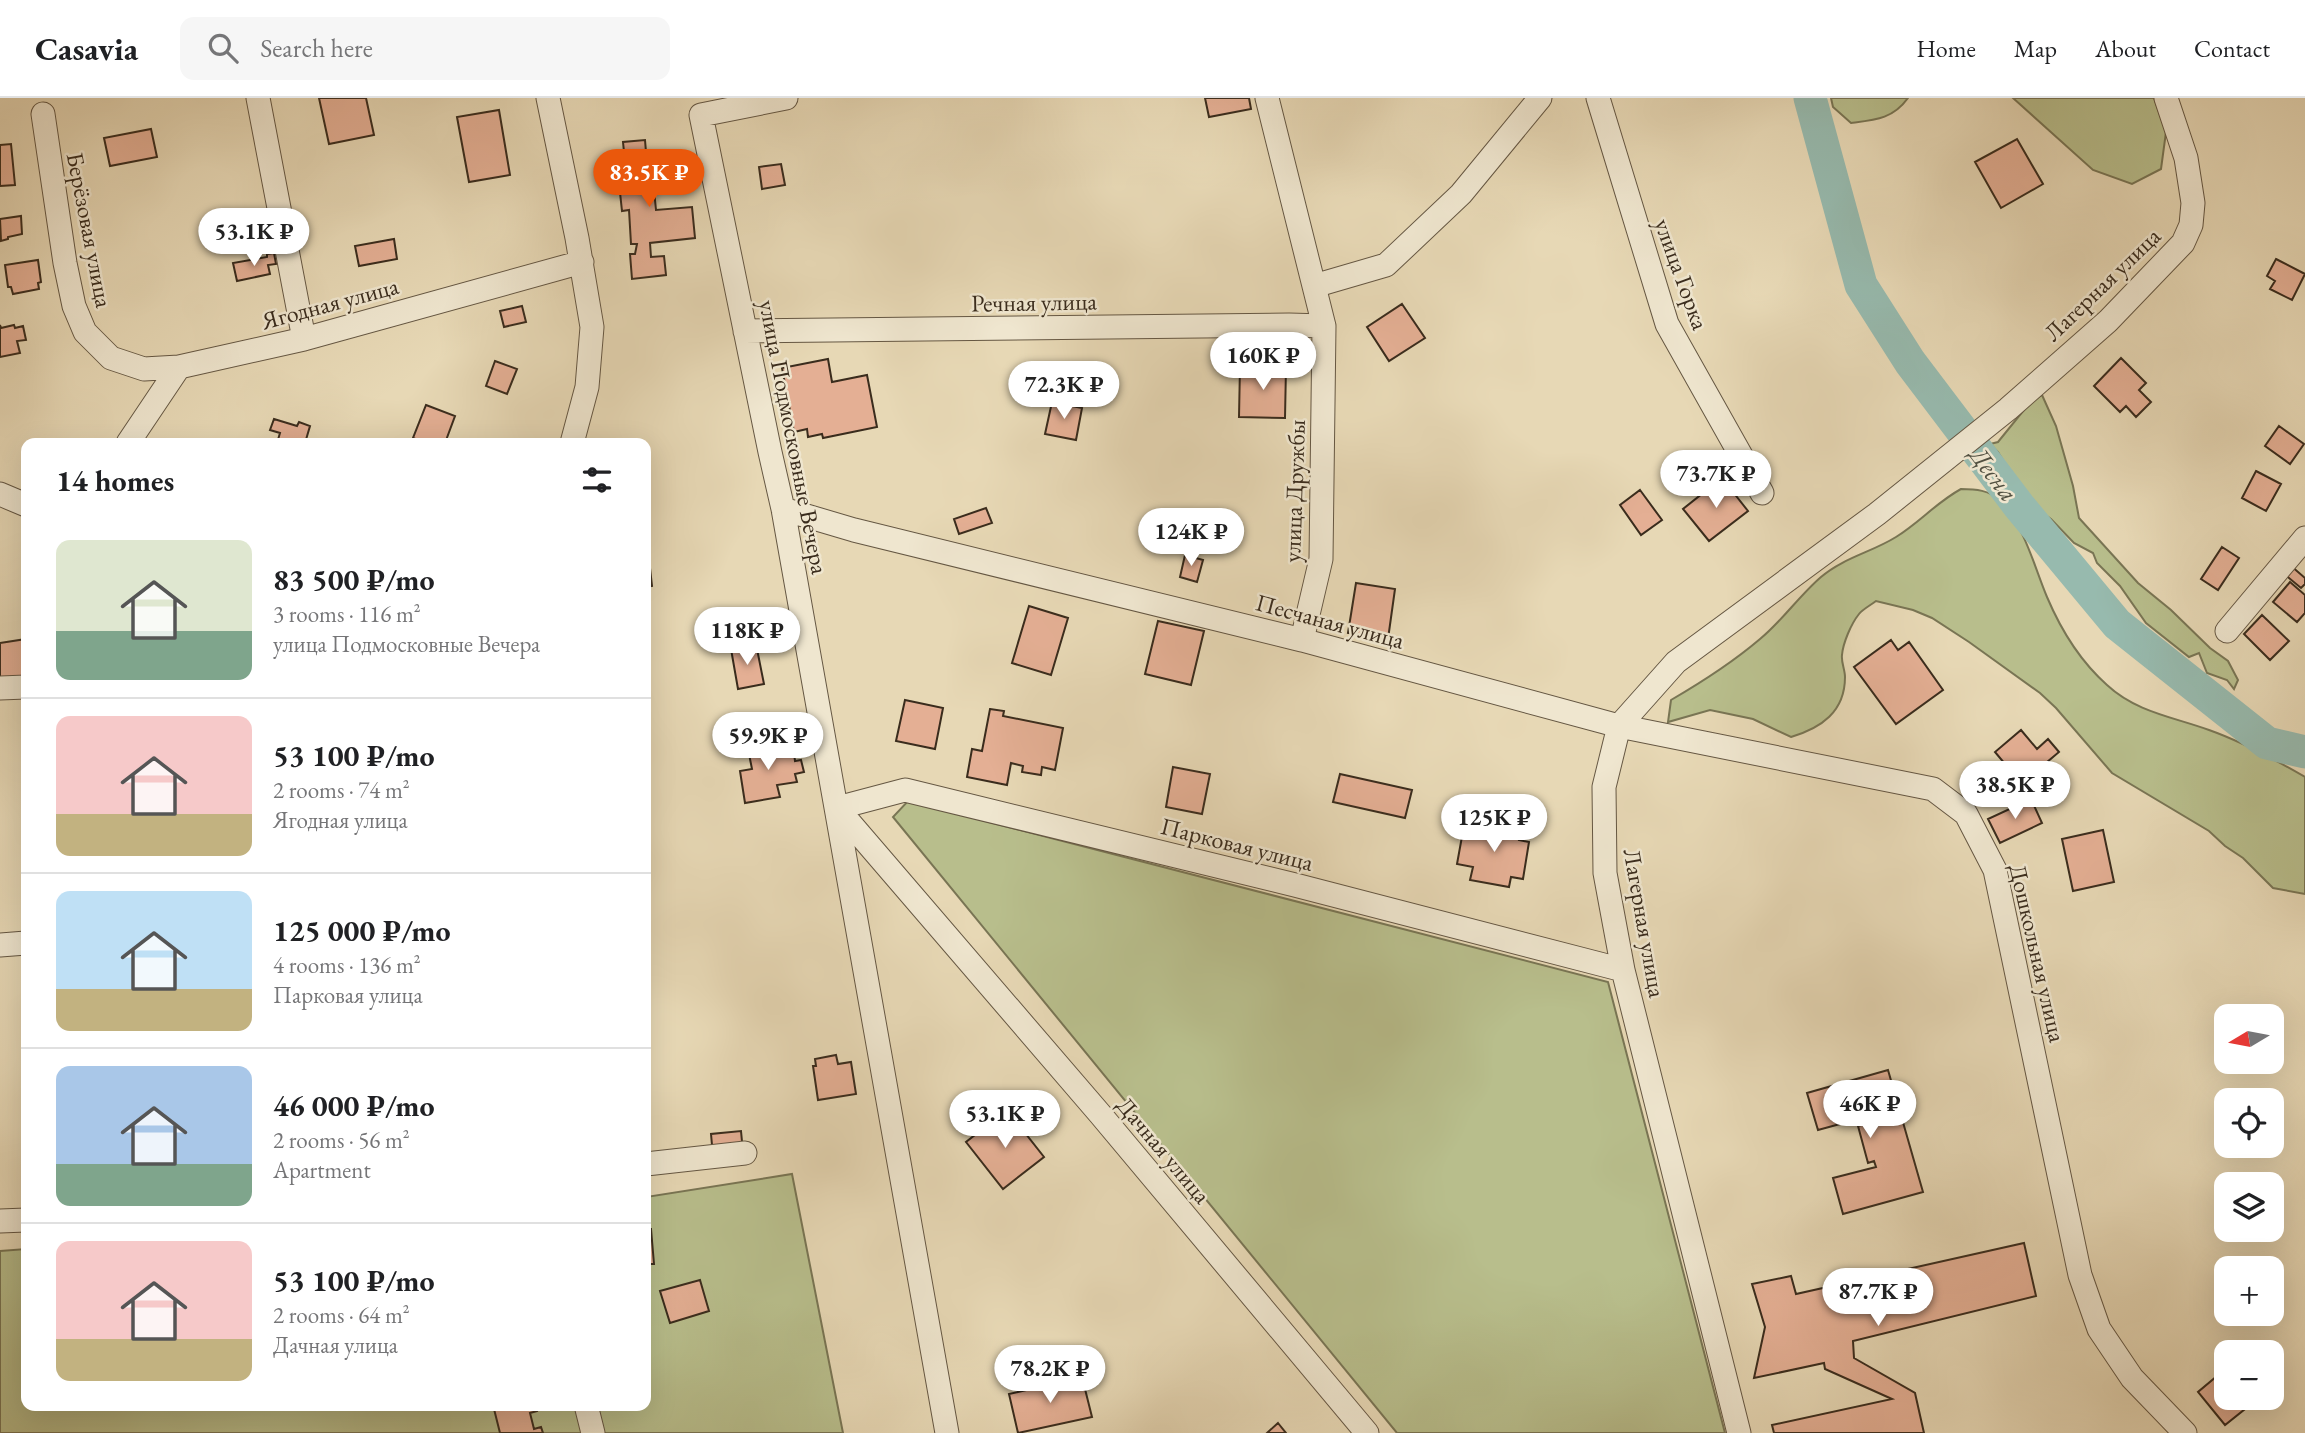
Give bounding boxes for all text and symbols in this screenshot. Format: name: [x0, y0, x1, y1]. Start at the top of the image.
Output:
search box: [180, 17, 670, 80]
text: Casavia: [35, 27, 138, 70]
icon: search: [204, 29, 242, 67]
text: Search here: [260, 31, 373, 65]
text: Home: [1916, 33, 1976, 64]
text: Map: [2014, 33, 2057, 64]
text: About: [2095, 33, 2156, 64]
text: Contact: [2194, 33, 2270, 64]
street label: Берёзовая улица: [60, 150, 120, 311]
pin: 83.5K ₽: [584, 150, 714, 209]
text: 83.5K ₽: [609, 157, 689, 187]
pin: 53.1K ₽: [189, 208, 319, 268]
street label: улица Горка: [1648, 214, 1717, 334]
text: 53.1K ₽: [214, 216, 294, 246]
street label: Лагерная улица: [2037, 220, 2167, 347]
street label: Ягодная улица: [257, 270, 402, 336]
street label: Речная улица: [971, 285, 1098, 319]
street label: улица Подмосковные Вечера: [752, 297, 836, 577]
pin: 160K ₽: [1206, 332, 1320, 392]
text: 160K ₽: [1226, 340, 1300, 370]
pin: 72.3K ₽: [999, 362, 1129, 421]
text: 72.3K ₽: [1024, 369, 1104, 399]
street label: улица Дружбы: [1276, 419, 1312, 563]
water label: Десна: [1961, 438, 2026, 508]
pin: 73.7K ₽: [1651, 450, 1781, 510]
text: 73.7K ₽: [1676, 458, 1756, 488]
text: 14 homes: [56, 461, 174, 500]
icon: filters: [578, 461, 616, 499]
pin: 124K ₽: [1134, 508, 1248, 568]
text: 124K ₽: [1154, 516, 1228, 546]
text: 83 500 ₽/mo: [273, 560, 435, 599]
icon: home: [112, 568, 196, 652]
street label: Песчаная улица: [1252, 586, 1408, 656]
text: 3 rooms · 116 m²: [273, 599, 421, 629]
pin: 118K ₽: [690, 608, 804, 667]
text: 118K ₽: [710, 615, 784, 645]
text: улица Подмосковные Вечера: [273, 629, 540, 659]
pin: 59.9K ₽: [703, 712, 833, 772]
text: 59.9K ₽: [728, 720, 808, 750]
text: 53 100 ₽/mo: [273, 736, 435, 775]
icon: home: [112, 744, 196, 828]
pin: 38.5K ₽: [1950, 762, 2080, 821]
text: 38.5K ₽: [1975, 769, 2055, 799]
text: 2 rooms · 74 m²: [273, 775, 410, 805]
pin: 125K ₽: [1437, 794, 1551, 854]
text: 125K ₽: [1457, 802, 1531, 832]
text: Ягодная улица: [273, 805, 408, 835]
street label: Парковая улица: [1158, 810, 1317, 878]
street label: Лагерная улица: [1617, 846, 1673, 1000]
street label: Дошкольная улица: [2002, 861, 2074, 1046]
text: 125 000 ₽/mo: [273, 911, 451, 950]
icon: home: [112, 919, 196, 1003]
text: 4 rooms · 136 m²: [273, 950, 421, 980]
text: Парковая улица: [273, 980, 423, 1010]
north arrow: [2214, 1004, 2284, 1074]
map controls: [2214, 1004, 2284, 1410]
pin: 46K ₽: [1821, 1080, 1919, 1140]
text: 46 000 ₽/mo: [273, 1086, 435, 1125]
text: 46K ₽: [1839, 1088, 1901, 1118]
button: locate: [2214, 1088, 2284, 1158]
pin: 53.1K ₽: [940, 1090, 1070, 1150]
street label: Дачная улица: [1110, 1090, 1218, 1210]
icon: home: [112, 1094, 196, 1178]
text: 53.1K ₽: [965, 1098, 1045, 1128]
text: 2 rooms · 56 m²: [273, 1125, 410, 1155]
text: Apartment: [273, 1155, 371, 1185]
button: layers: [2214, 1172, 2284, 1242]
button: +: [2214, 1256, 2284, 1326]
text: 53 100 ₽/mo: [273, 1261, 435, 1300]
pin: 87.7K ₽: [1813, 1268, 1943, 1328]
icon: home: [112, 1269, 196, 1353]
text: 87.7K ₽: [1838, 1276, 1918, 1306]
text: 2 rooms · 64 m²: [273, 1300, 410, 1330]
text: Дачная улица: [273, 1330, 398, 1360]
button: −: [2214, 1340, 2284, 1410]
pin: 78.2K ₽: [985, 1346, 1115, 1405]
text: 78.2K ₽: [1010, 1353, 1090, 1383]

